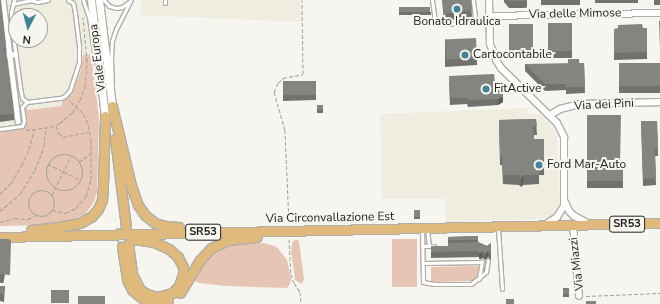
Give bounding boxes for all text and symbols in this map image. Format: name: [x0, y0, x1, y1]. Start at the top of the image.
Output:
marker: Bonato Idraulica: [452, 4, 462, 14]
street label: Via delle Mimose: [529, 6, 621, 22]
north arrow: [8, 8, 48, 48]
place label: Bonato Idraulica: [413, 15, 501, 29]
street label: Viale Europa: [87, 23, 109, 93]
text: N: [22, 32, 32, 47]
place label: Cartocontabile: [473, 48, 552, 62]
marker: Cartocontabile: [460, 50, 470, 60]
place label: FitActive: [494, 82, 541, 96]
marker: FitActive: [481, 84, 491, 94]
street label: Via dei Pini: [574, 96, 634, 114]
place label: Ford Mar-Auto: [547, 158, 626, 172]
marker: Ford Mar-Auto: [534, 160, 544, 170]
street label: Via Circonvallazione Est: [266, 210, 394, 226]
road number: SR53: [609, 215, 645, 233]
road number: SR53: [185, 223, 221, 241]
street label: Via Miazzi: [567, 236, 587, 292]

